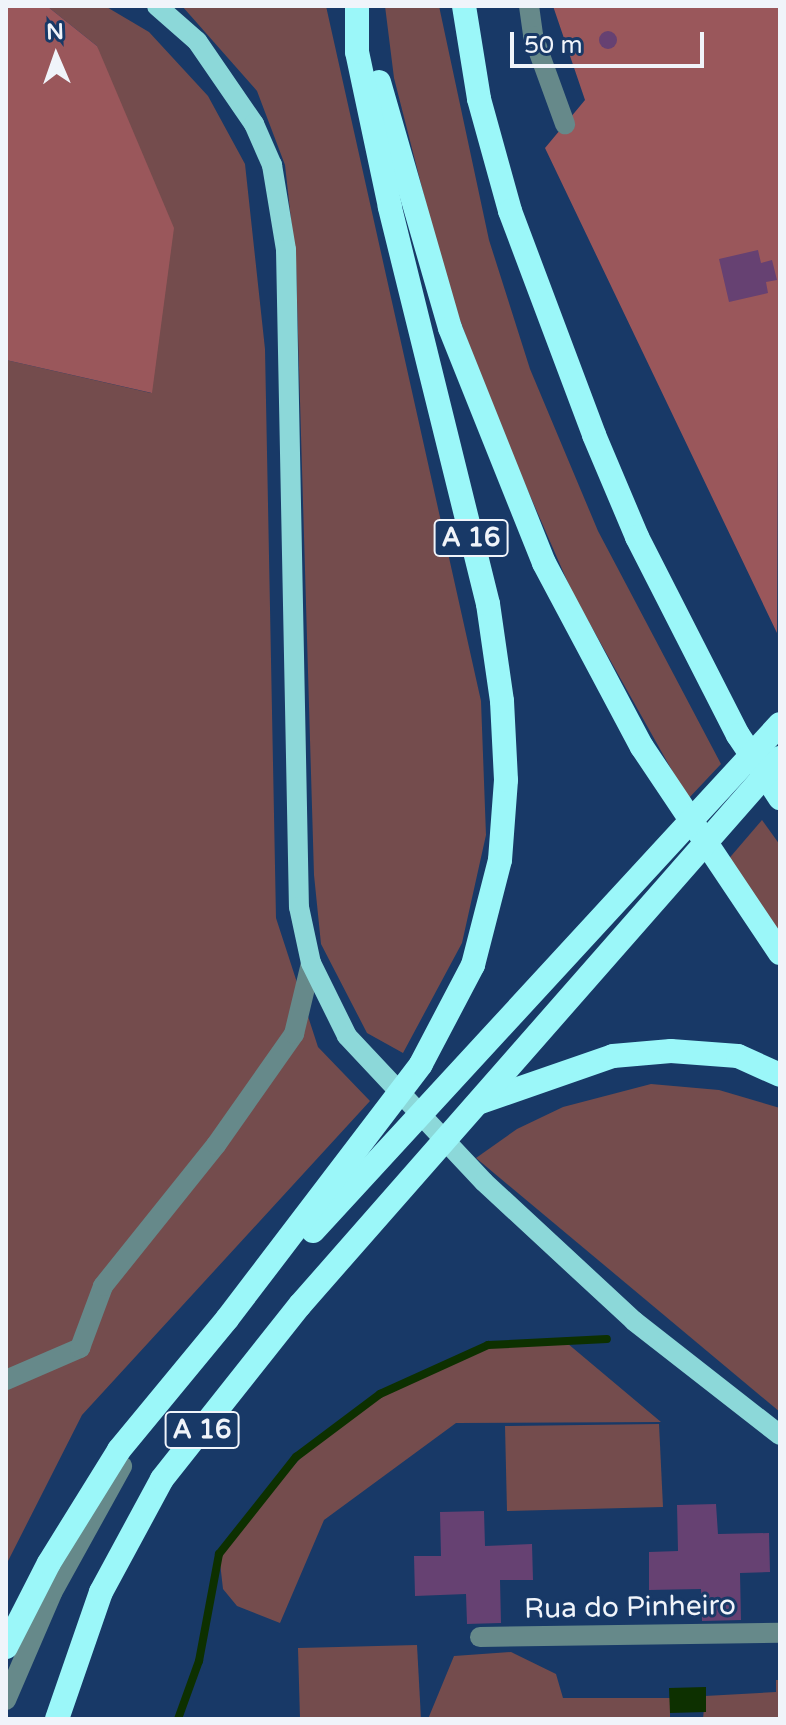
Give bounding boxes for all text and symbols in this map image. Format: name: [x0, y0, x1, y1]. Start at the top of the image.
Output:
north arrow: [16, 16, 96, 96]
scale bar: [514, 16, 708, 66]
text: N: [46, 19, 64, 45]
text: 50 m: [524, 31, 582, 60]
road number: A 16: [433, 516, 509, 560]
road number: A 16: [164, 1408, 240, 1452]
street label: Rua do Pinheiro: [524, 1588, 736, 1626]

